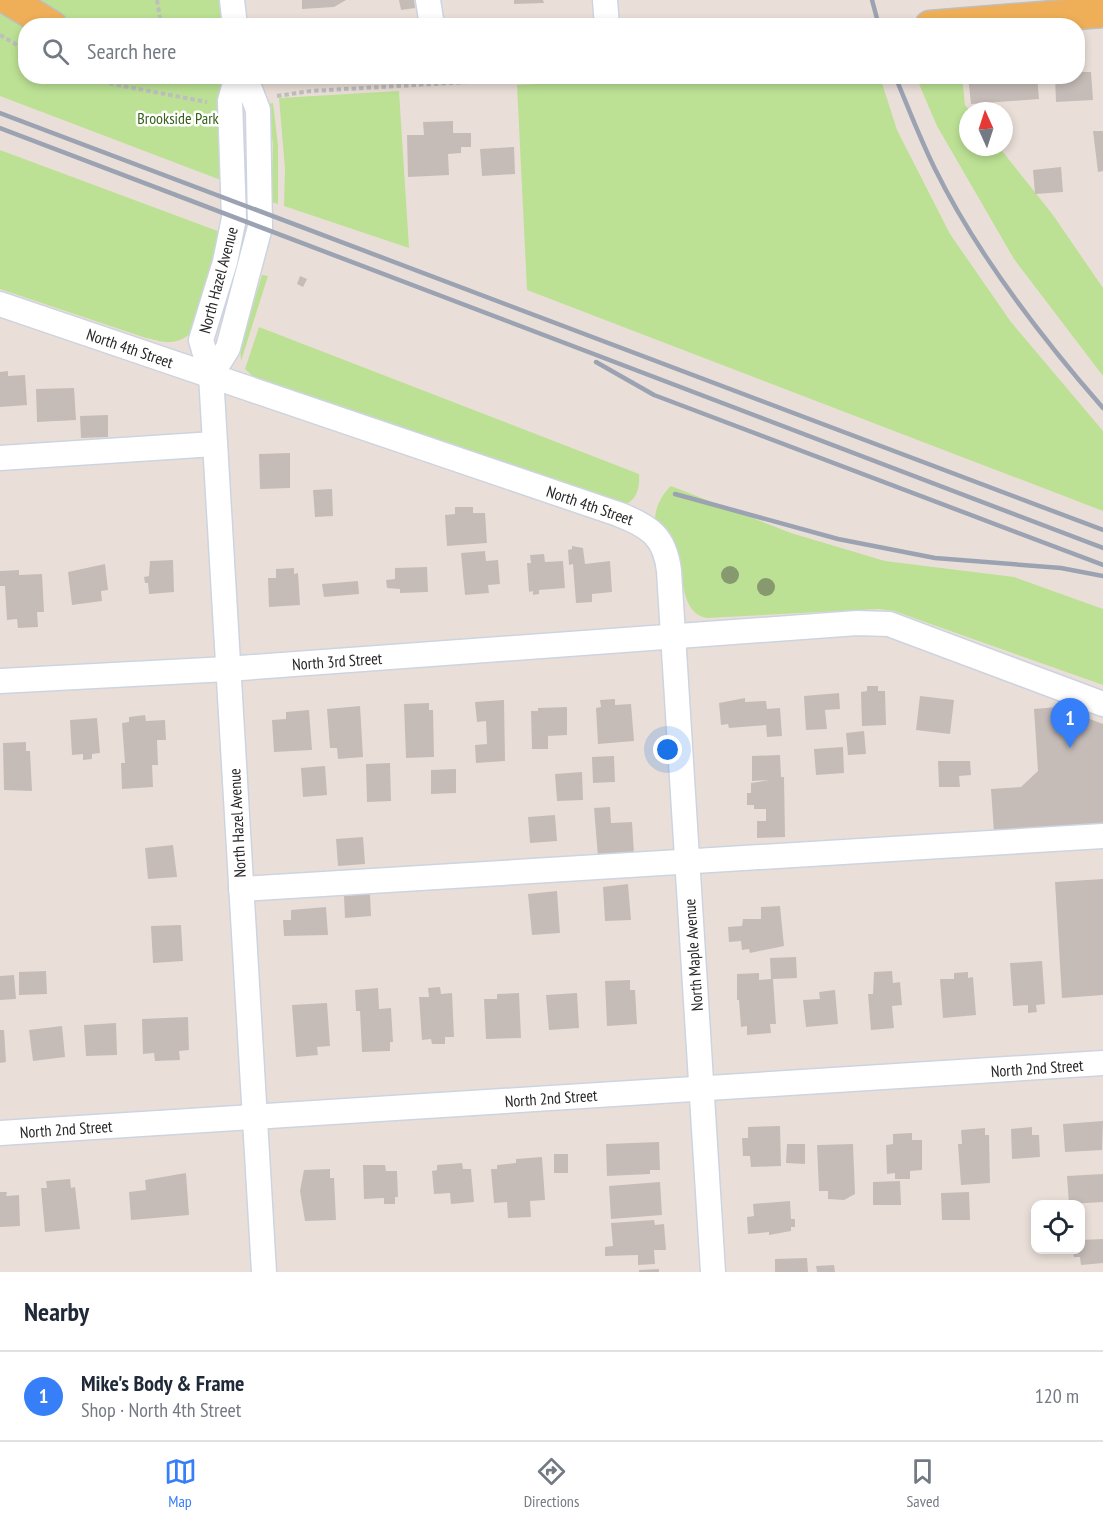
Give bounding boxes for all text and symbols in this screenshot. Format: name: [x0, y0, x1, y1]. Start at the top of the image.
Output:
search box: [18, 18, 1085, 84]
icon: search: [39, 35, 72, 68]
text: Search here: [87, 37, 176, 65]
north arrow: [959, 102, 1013, 156]
park label: Brookside Park: [137, 108, 220, 128]
street label: North Hazel Avenue: [194, 225, 242, 335]
street label: North 4th Street: [84, 324, 176, 372]
street label: North 4th Street: [544, 481, 636, 529]
street label: North 3rd Street: [291, 648, 383, 674]
pin: 1: [1050, 698, 1090, 748]
your location: [653, 735, 682, 764]
street label: North Hazel Avenue: [224, 768, 250, 878]
street label: North Maple Avenue: [679, 898, 707, 1012]
street label: North 2nd Street: [990, 1055, 1085, 1081]
street label: North 2nd Street: [504, 1085, 599, 1111]
street label: North 2nd Street: [19, 1116, 114, 1142]
map controls: [1031, 1200, 1085, 1254]
button: locate: [1031, 1200, 1085, 1254]
text: Nearby: [24, 1295, 89, 1328]
text: Mike's Body & Frame: [81, 1369, 244, 1397]
text: 1: [39, 1383, 48, 1409]
text: 120 m: [1035, 1383, 1079, 1409]
text: Shop · North 4th Street: [81, 1397, 241, 1423]
tab: Map: [164, 1455, 197, 1511]
tab: Directions: [524, 1455, 579, 1511]
tab: Saved: [906, 1455, 939, 1511]

